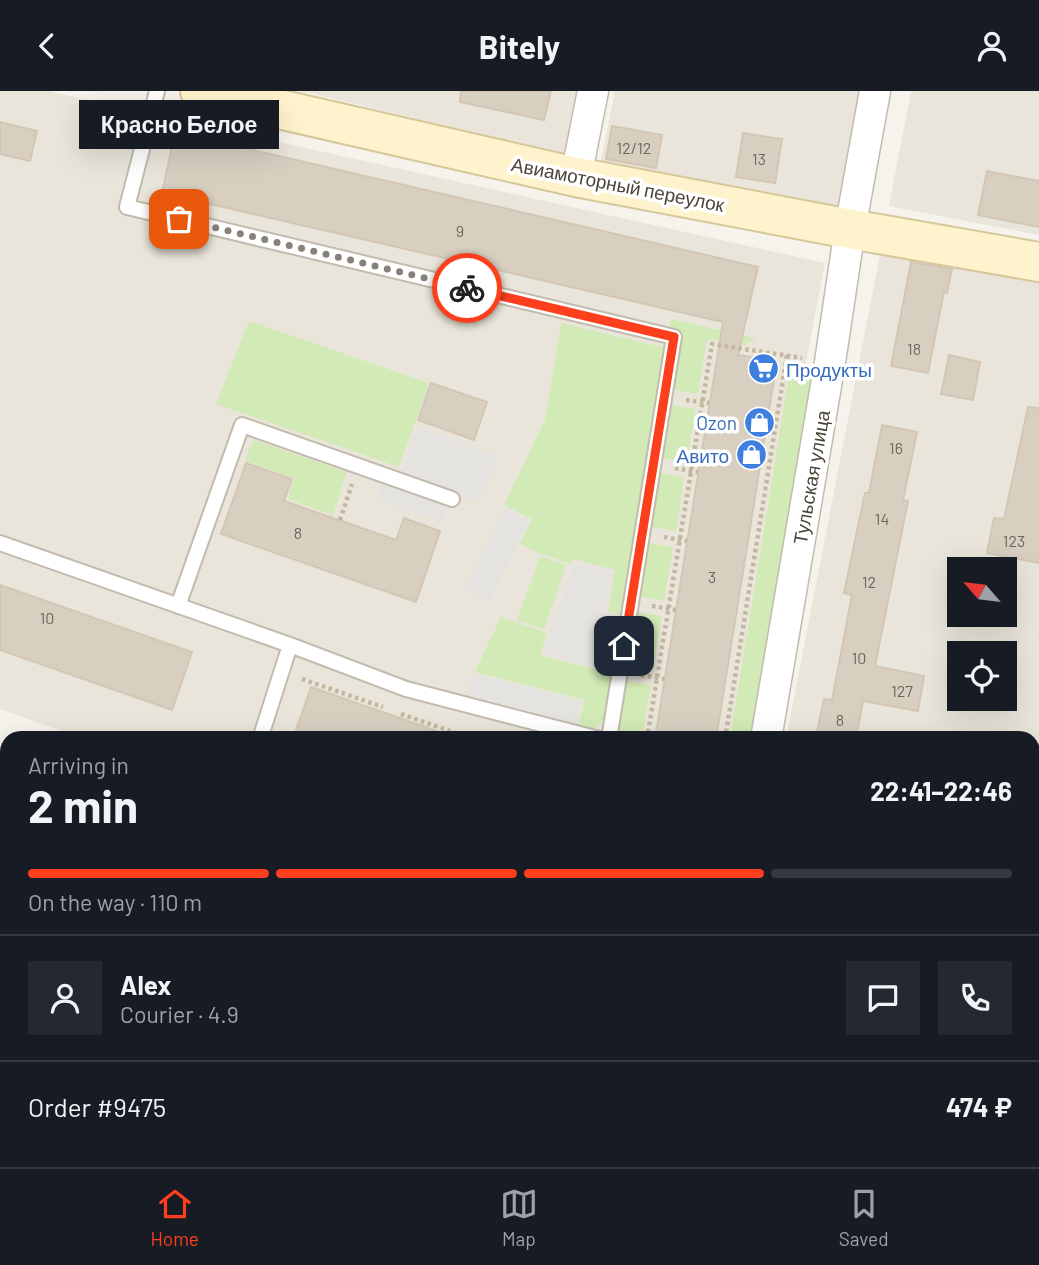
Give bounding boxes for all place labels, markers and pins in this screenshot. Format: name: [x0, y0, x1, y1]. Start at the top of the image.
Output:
callout: Красно Белое: [79, 100, 279, 149]
pin: [149, 189, 209, 249]
supermarket icon: Продукты: [746, 352, 780, 386]
place label: Продукты: [786, 358, 872, 381]
shop icon: Ozon: [743, 405, 777, 439]
place label: Ozon: [696, 411, 737, 434]
shop icon: Авито: [735, 438, 769, 472]
place label: Авито: [677, 444, 729, 467]
pin: [594, 616, 654, 676]

